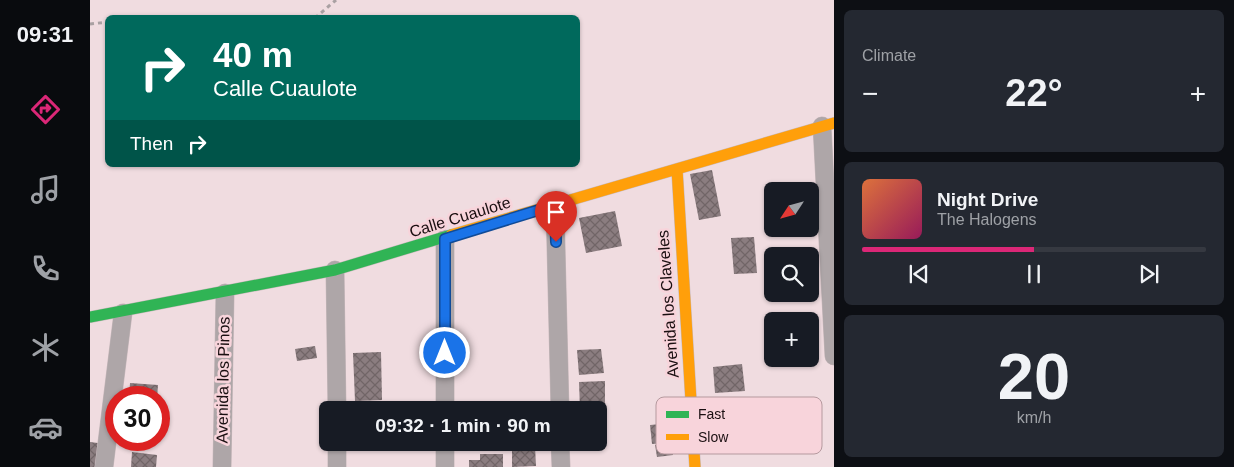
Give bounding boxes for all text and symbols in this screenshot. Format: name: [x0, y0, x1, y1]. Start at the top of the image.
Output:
text: 09:31: [17, 22, 73, 47]
icon: right: [130, 35, 195, 100]
text: 40 m: [213, 35, 293, 74]
text: Climate: [862, 47, 916, 64]
text: 22°: [1005, 72, 1063, 114]
text: Calle Cuaulote: [213, 76, 357, 101]
text: −: [862, 78, 878, 109]
text: +: [1190, 78, 1206, 109]
icon: directions: [28, 92, 63, 127]
icon: right: [183, 130, 211, 158]
text: Then: [130, 133, 173, 154]
icon: music: [28, 172, 63, 207]
north arrow: [764, 182, 819, 238]
map controls: [764, 182, 819, 367]
text: Night Drive: [937, 189, 1038, 210]
pin: [535, 191, 577, 242]
street label: Calle Cuaulote: [407, 193, 513, 240]
icon: arrive: [542, 198, 570, 226]
text: The Halogens: [937, 211, 1037, 228]
street label: Avenida los Claveles: [654, 229, 682, 379]
button: search: [764, 247, 819, 302]
icon: phone: [28, 251, 63, 286]
icon: previous: [905, 260, 933, 288]
icon: pause: [1020, 260, 1048, 288]
icon: next: [1135, 260, 1163, 288]
button: +: [764, 312, 819, 367]
street label: Avenida los Pinos: [213, 316, 233, 444]
position arrow: [418, 326, 470, 378]
icon: climate: [28, 330, 63, 365]
text: 20: [998, 340, 1070, 413]
speed limit sign: 30: [105, 386, 170, 451]
legend: [656, 397, 822, 454]
text: Fast: [698, 406, 725, 422]
text: km/h: [1017, 409, 1051, 426]
icon: car: [28, 410, 63, 445]
text: 09:32 · 1 min · 90 m: [375, 415, 551, 436]
text: Slow: [698, 429, 729, 445]

